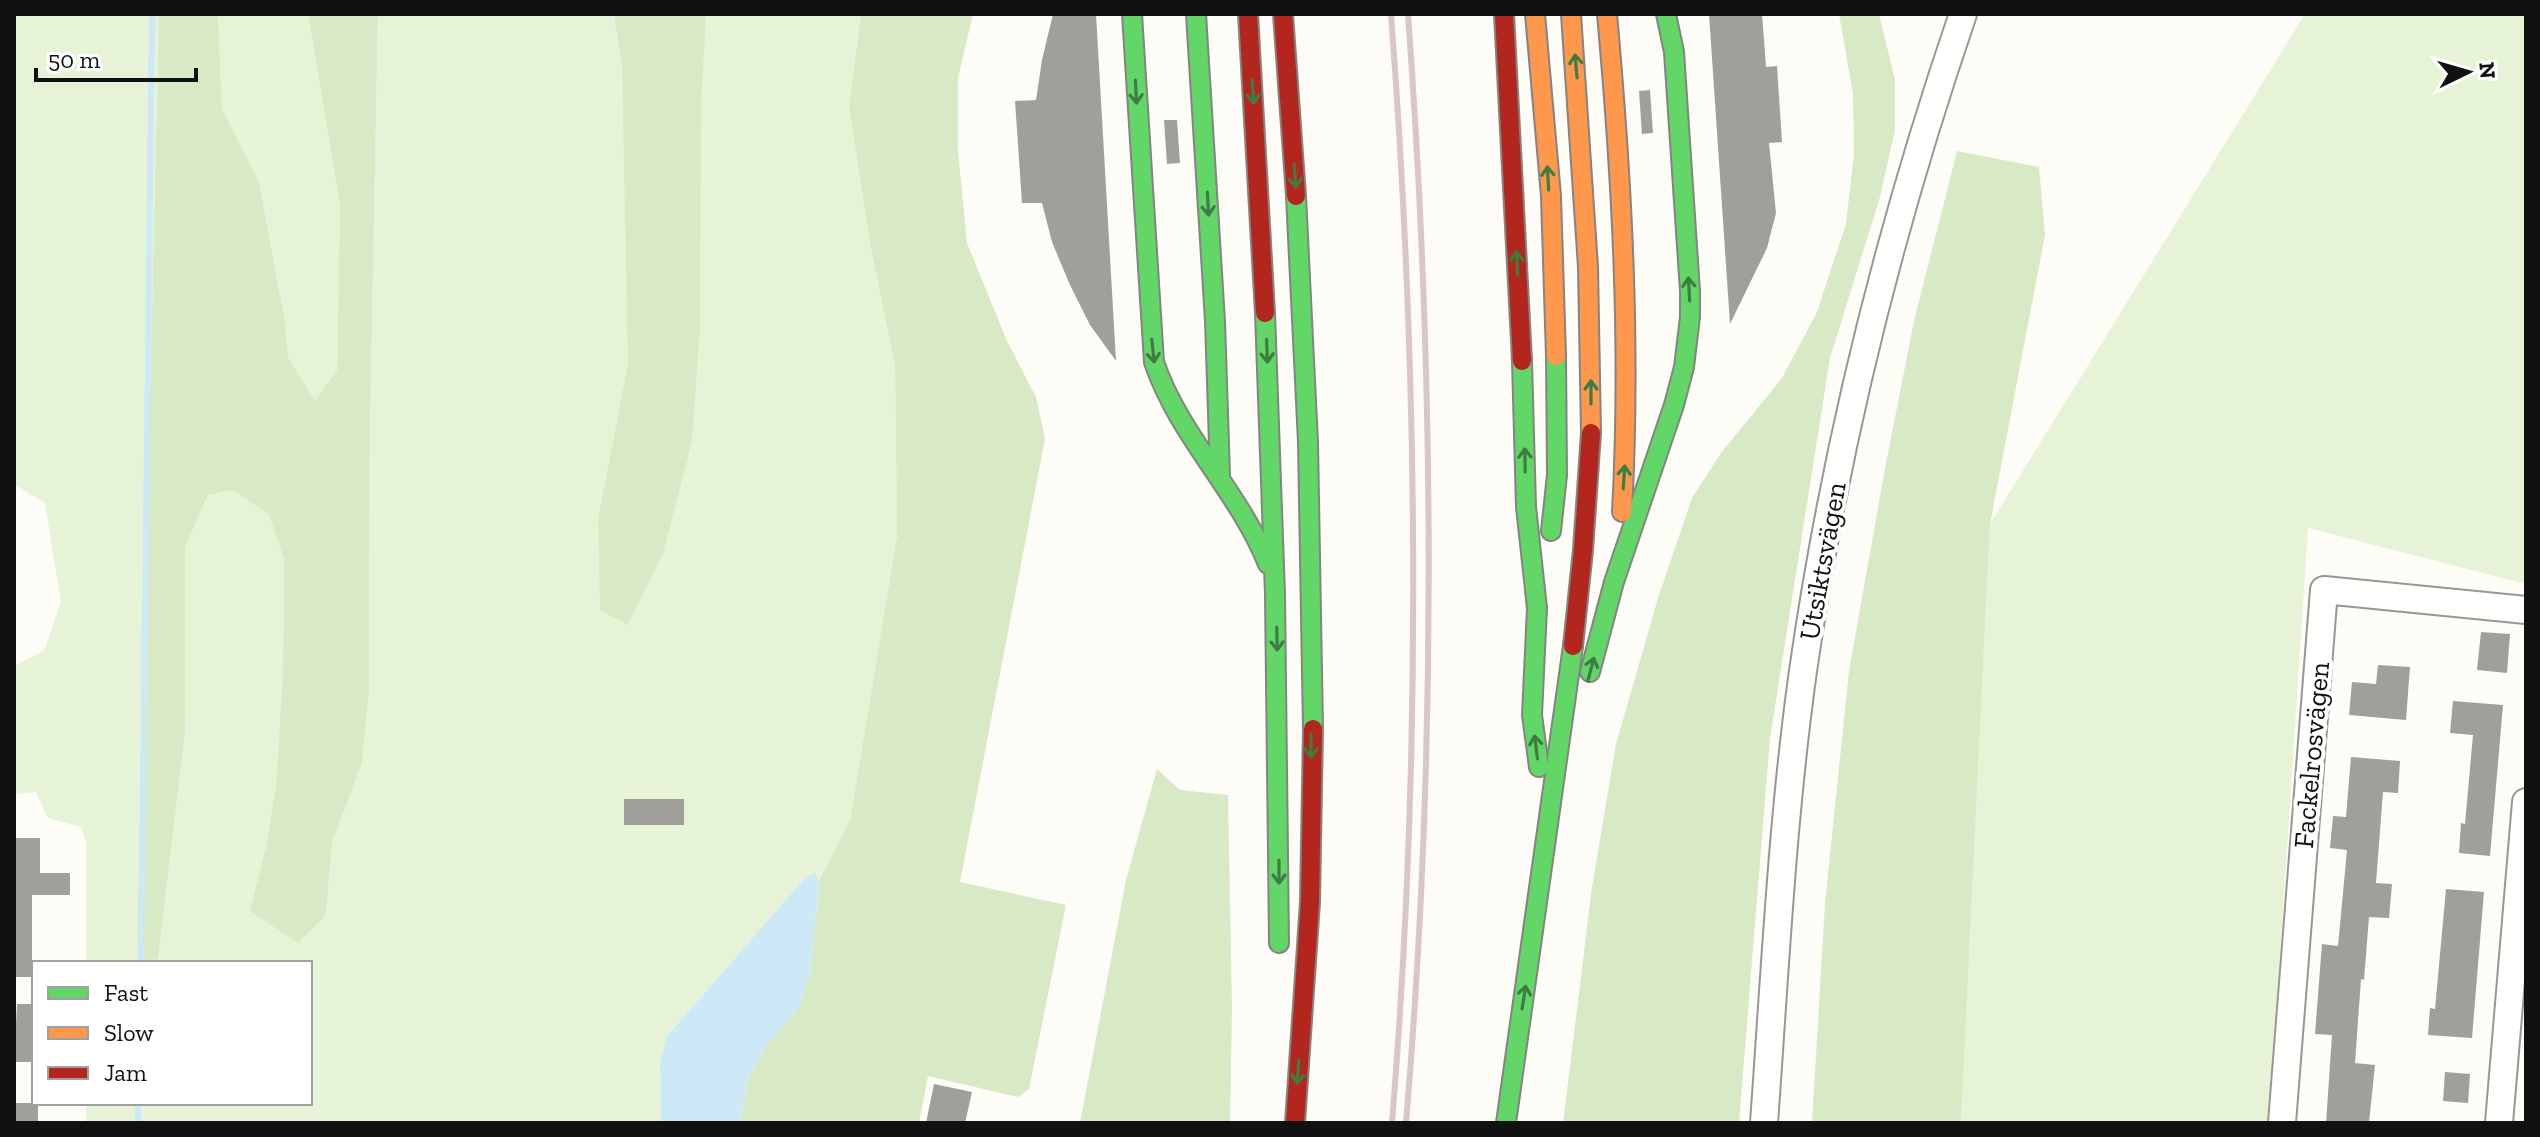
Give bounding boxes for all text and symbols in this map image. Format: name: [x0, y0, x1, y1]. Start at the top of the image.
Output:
scale bar: [36, 32, 196, 82]
north arrow: [2428, 32, 2508, 112]
text: 50 m: [48, 45, 101, 74]
one-way arrow: [1568, 54, 1583, 80]
text: N: [2473, 61, 2502, 80]
one-way arrow: [1129, 78, 1144, 105]
one-way arrow: [1246, 78, 1261, 105]
one-way arrow: [1288, 162, 1303, 189]
one-way arrow: [1540, 166, 1555, 192]
one-way arrow: [1201, 190, 1216, 217]
one-way arrow: [1509, 250, 1524, 277]
one-way arrow: [1682, 276, 1697, 303]
one-way arrow: [1146, 337, 1161, 364]
one-way arrow: [1260, 337, 1275, 364]
one-way arrow: [1583, 379, 1599, 406]
one-way arrow: [1517, 447, 1533, 474]
one-way arrow: [1617, 464, 1632, 491]
street label: Utsiktsvägen: [1792, 480, 1853, 643]
one-way arrow: [1269, 625, 1285, 652]
one-way arrow: [1584, 656, 1599, 682]
street label: Fackelrosvägen: [2287, 660, 2336, 850]
one-way arrow: [1303, 732, 1319, 759]
one-way arrow: [1529, 734, 1544, 761]
one-way arrow: [1271, 858, 1287, 885]
legend: [32, 961, 312, 1105]
text: Fast: [104, 978, 148, 1007]
one-way arrow: [1517, 985, 1532, 1010]
text: Slow: [104, 1018, 154, 1047]
text: Jam: [104, 1058, 147, 1087]
one-way arrow: [1290, 1058, 1305, 1085]

